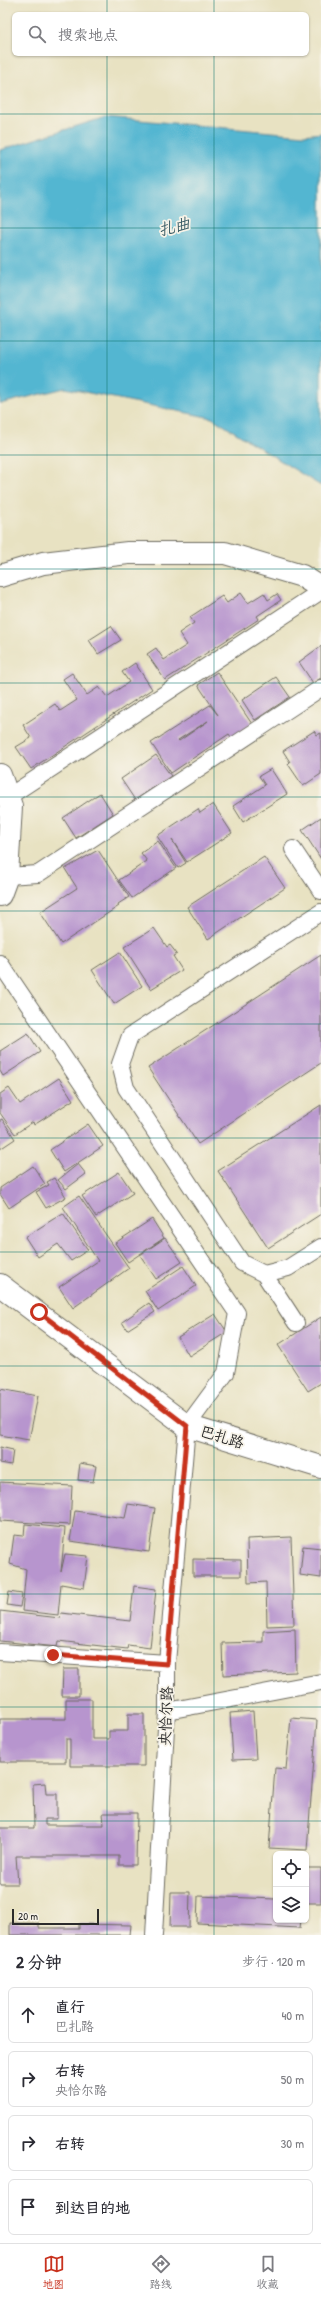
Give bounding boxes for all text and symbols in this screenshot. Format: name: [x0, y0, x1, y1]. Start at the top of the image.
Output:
search box: [12, 12, 309, 56]
icon: search: [26, 23, 48, 45]
text: 搜索地点: [58, 24, 118, 45]
water label: 扎曲: [156, 211, 193, 241]
route start: [30, 1303, 48, 1321]
street label: 巴扎路: [198, 1420, 247, 1453]
route end: [44, 1646, 62, 1664]
street label: 央恰尔路: [154, 1686, 177, 1746]
map controls: [273, 1851, 309, 1923]
button: locate: [273, 1851, 309, 1887]
button: layers: [273, 1887, 309, 1923]
scale bar: [12, 1907, 99, 1926]
text: 20 m: [18, 1909, 38, 1923]
text: 2 分钟: [16, 1950, 62, 1973]
text: 步行 · 120 m: [242, 1952, 305, 1970]
text: 直行: [55, 1996, 85, 2017]
icon: ahead: [17, 2004, 39, 2026]
text: 40 m: [281, 2006, 304, 2024]
text: 巴扎路: [55, 2017, 94, 2035]
text: 右转: [55, 2060, 85, 2081]
icon: right: [17, 2068, 39, 2090]
text: 50 m: [281, 2070, 304, 2088]
text: 央恰尔路: [55, 2081, 107, 2099]
icon: right: [17, 2132, 39, 2154]
text: 右转: [55, 2133, 85, 2154]
text: 30 m: [281, 2134, 304, 2152]
icon: arrive: [17, 2196, 39, 2218]
text: 到达目的地: [55, 2197, 130, 2218]
tab: 地图: [43, 2253, 65, 2291]
tab: 路线: [150, 2253, 172, 2291]
tab: 收藏: [257, 2253, 279, 2291]

